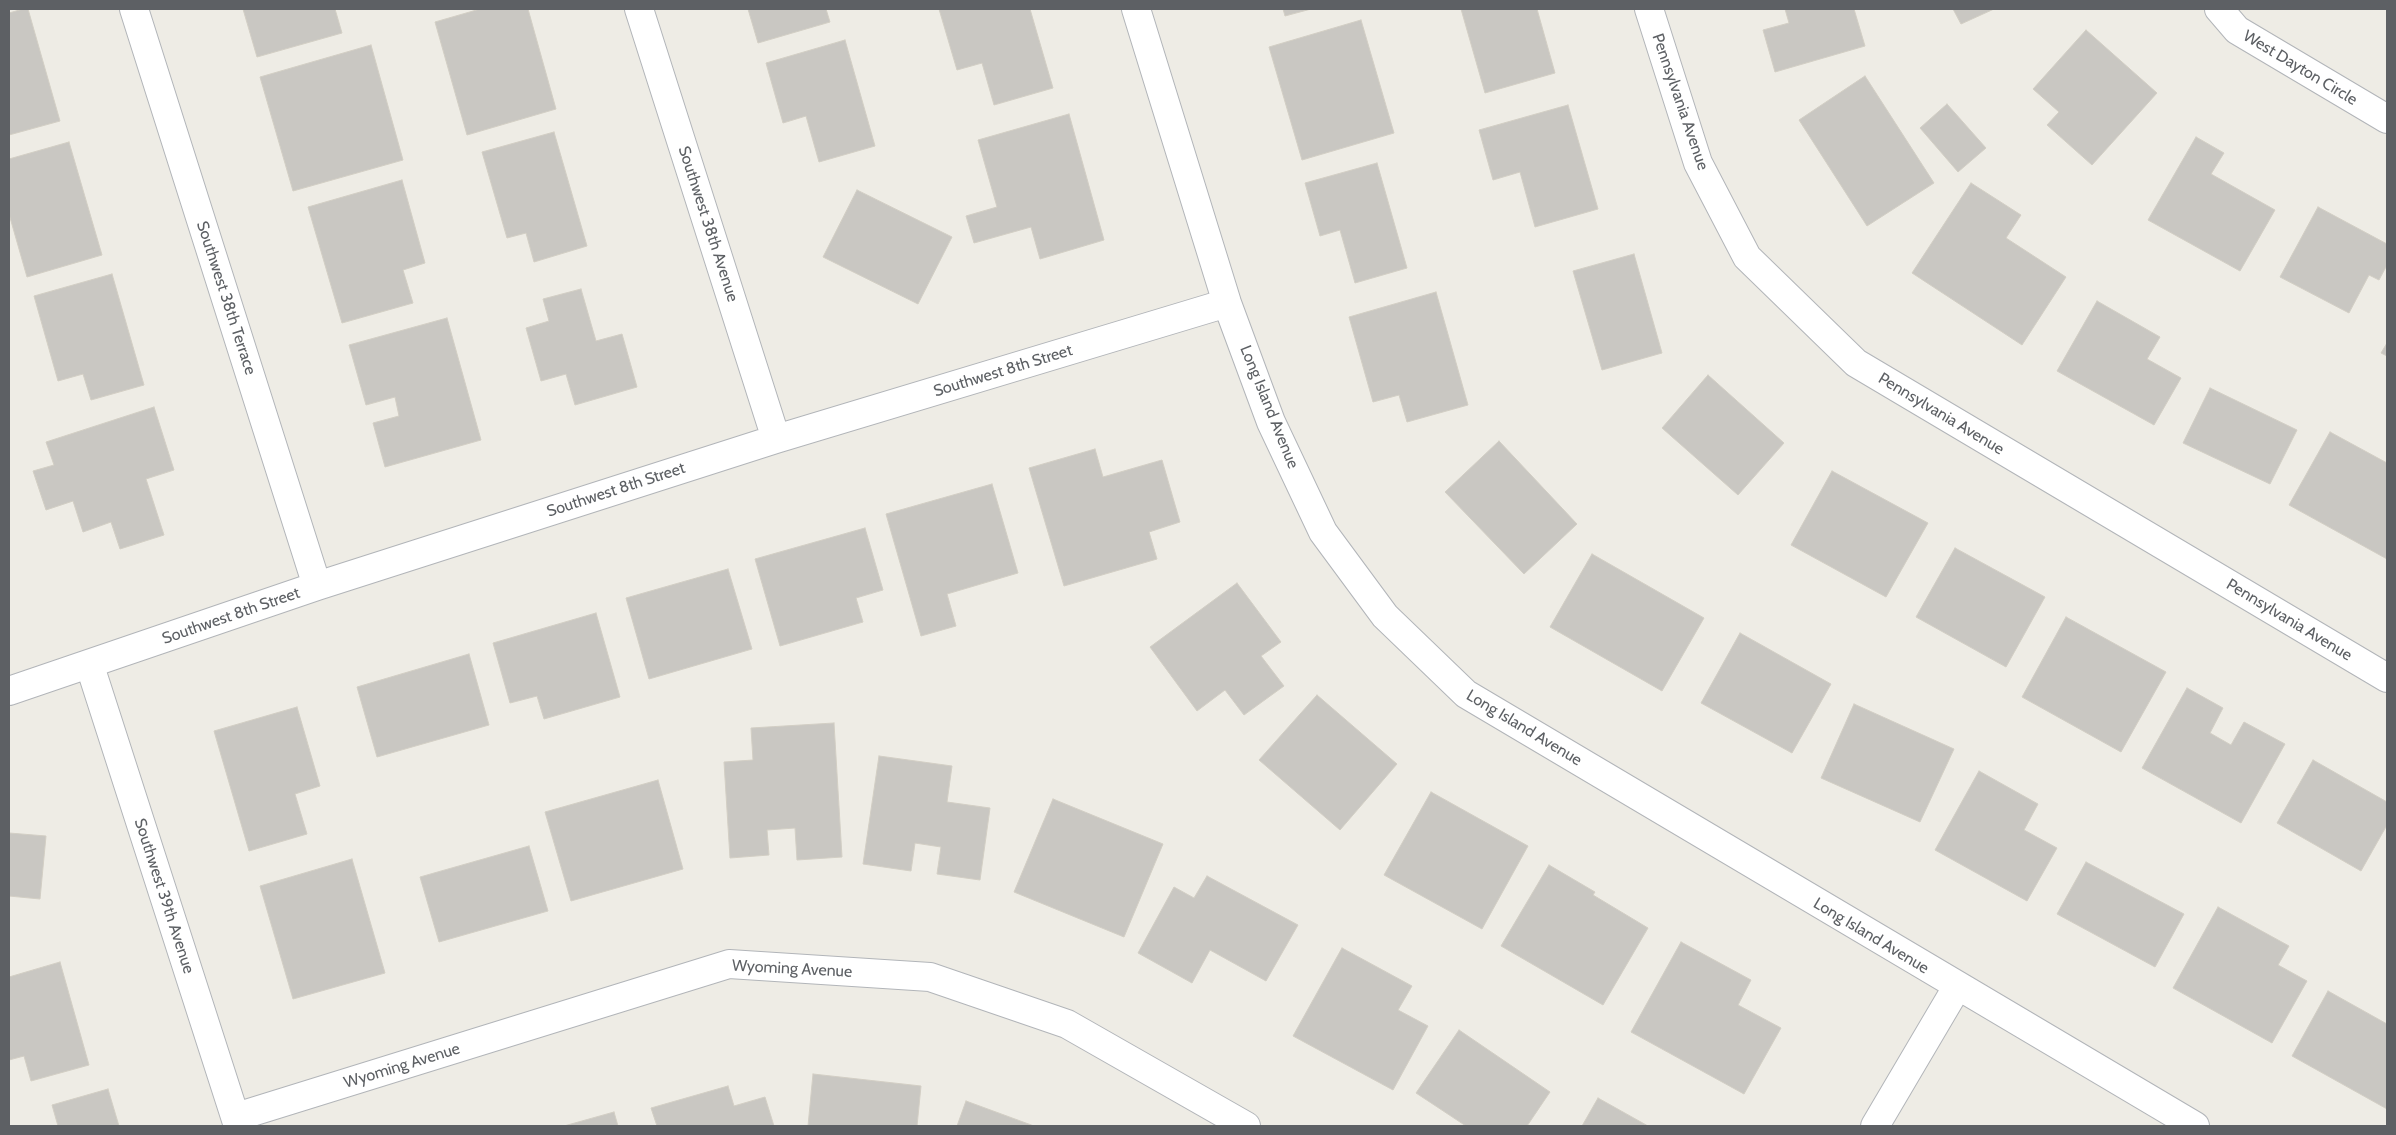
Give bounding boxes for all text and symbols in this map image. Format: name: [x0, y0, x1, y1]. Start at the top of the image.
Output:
street label: West Dayton Circle: [2239, 26, 2361, 110]
street label: Pennsylvania Avenue: [1648, 31, 1712, 173]
street label: Southwest 38th Avenue: [674, 144, 742, 304]
street label: Southwest 38th Terrace: [192, 219, 260, 377]
street label: Southwest 8th Street: [931, 341, 1075, 401]
street label: Long Island Avenue: [1236, 343, 1302, 471]
street label: Pennsylvania Avenue: [1875, 369, 2007, 459]
street label: Southwest 8th Street: [544, 459, 688, 521]
street label: Pennsylvania Avenue: [2223, 575, 2355, 665]
street label: Southwest 8th Street: [160, 583, 302, 649]
street label: Long Island Avenue: [1463, 686, 1585, 770]
street label: Southwest 39th Avenue: [130, 816, 198, 976]
street label: Long Island Avenue: [1810, 894, 1932, 978]
street label: Wyoming Avenue: [731, 956, 853, 982]
street label: Wyoming Avenue: [342, 1039, 462, 1093]

